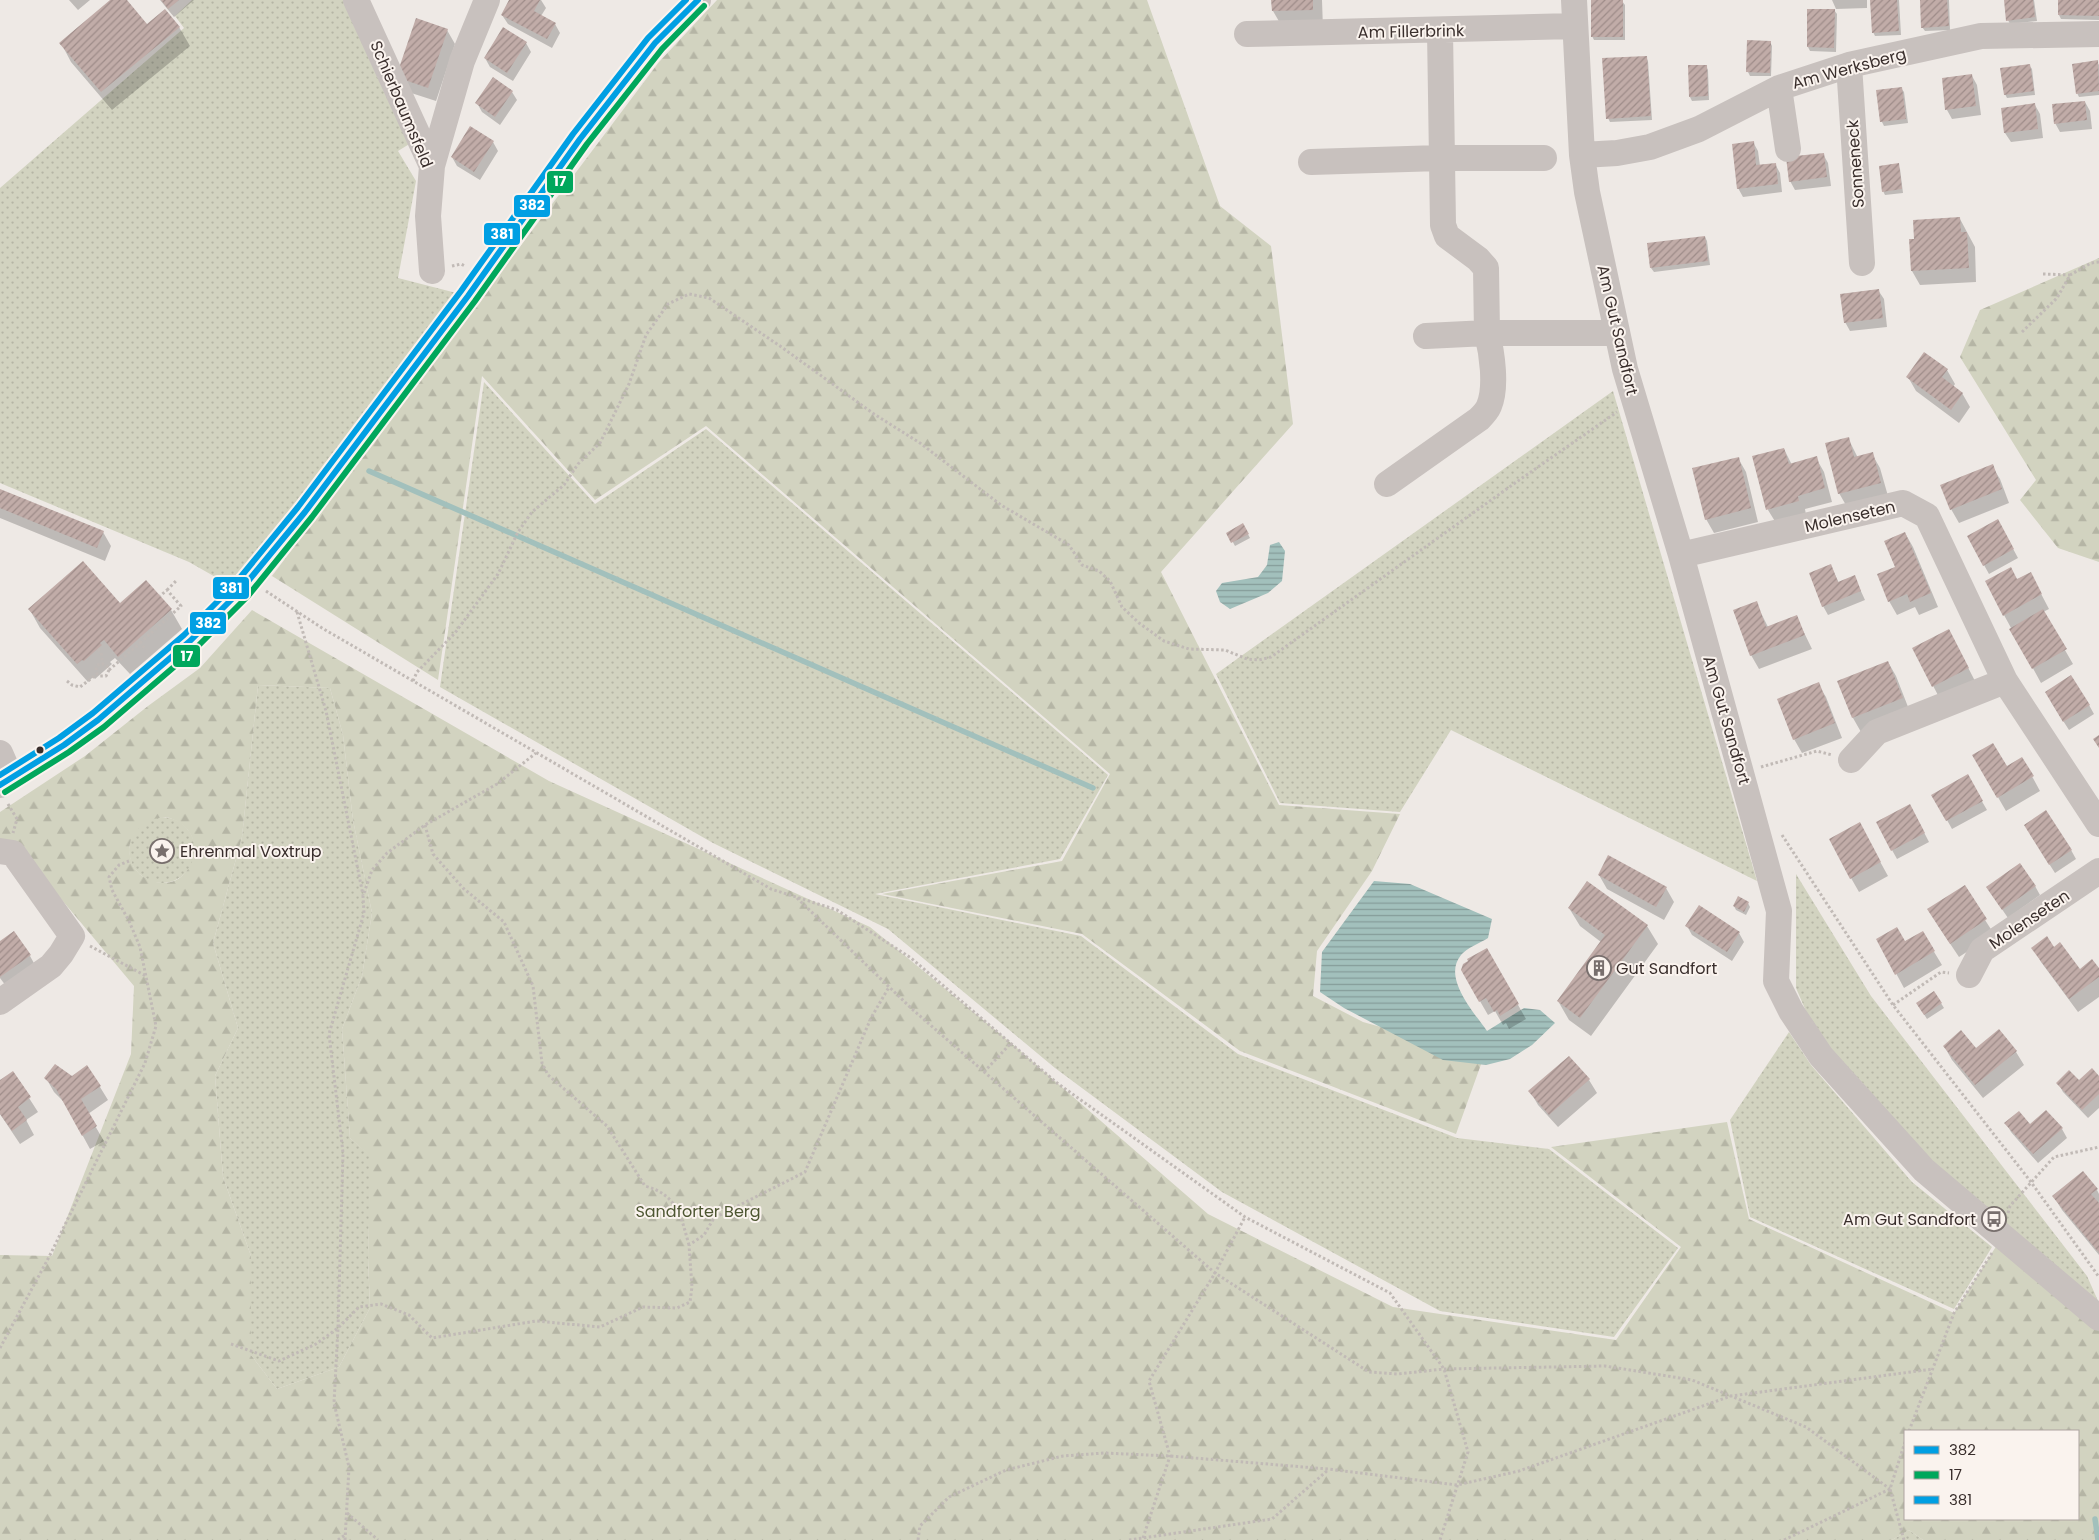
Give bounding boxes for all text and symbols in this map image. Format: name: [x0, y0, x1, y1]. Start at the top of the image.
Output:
street label: Am Fillerbrink: [1358, 19, 1465, 44]
street label: Schierbaumsfeld: [364, 37, 439, 171]
street label: Am Werksberg: [1790, 42, 1909, 95]
street label: Sonneneck: [1841, 118, 1870, 209]
line badge: 17: [546, 170, 574, 194]
text: 17: [554, 171, 567, 191]
line badge: 382: [513, 194, 551, 218]
text: 382: [519, 195, 545, 215]
line badge: 381: [483, 222, 521, 246]
text: 381: [491, 224, 513, 244]
street label: Am Gut Sandfort: [1591, 263, 1644, 398]
street label: Molenseten: [1803, 495, 1898, 538]
line badge: 381: [212, 576, 250, 600]
text: 381: [220, 578, 242, 598]
line badge: 382: [189, 611, 227, 635]
text: 382: [195, 613, 221, 633]
line badge: 17: [172, 644, 201, 668]
text: 17: [181, 646, 194, 666]
street label: Am Gut Sandfort: [1697, 653, 1756, 787]
unlabelled marker: [35, 745, 45, 755]
place icon: Ehrenmal Voxtrup: [149, 838, 175, 864]
place label: Ehrenmal Voxtrup: [180, 840, 322, 863]
street label: Molenseten: [1985, 884, 2074, 955]
building icon: Gut Sandfort: [1586, 955, 1612, 981]
place label: Gut Sandfort: [1616, 957, 1718, 980]
park label: Sandforter Berg: [635, 1200, 761, 1223]
bus stop icon: Am Gut Sandfort: [1981, 1206, 2007, 1232]
place label: Am Gut Sandfort: [1843, 1208, 1976, 1231]
legend: [1904, 1430, 2079, 1520]
text: 382: [1949, 1439, 1976, 1460]
text: 17: [1949, 1464, 1962, 1485]
text: 381: [1949, 1489, 1972, 1510]

